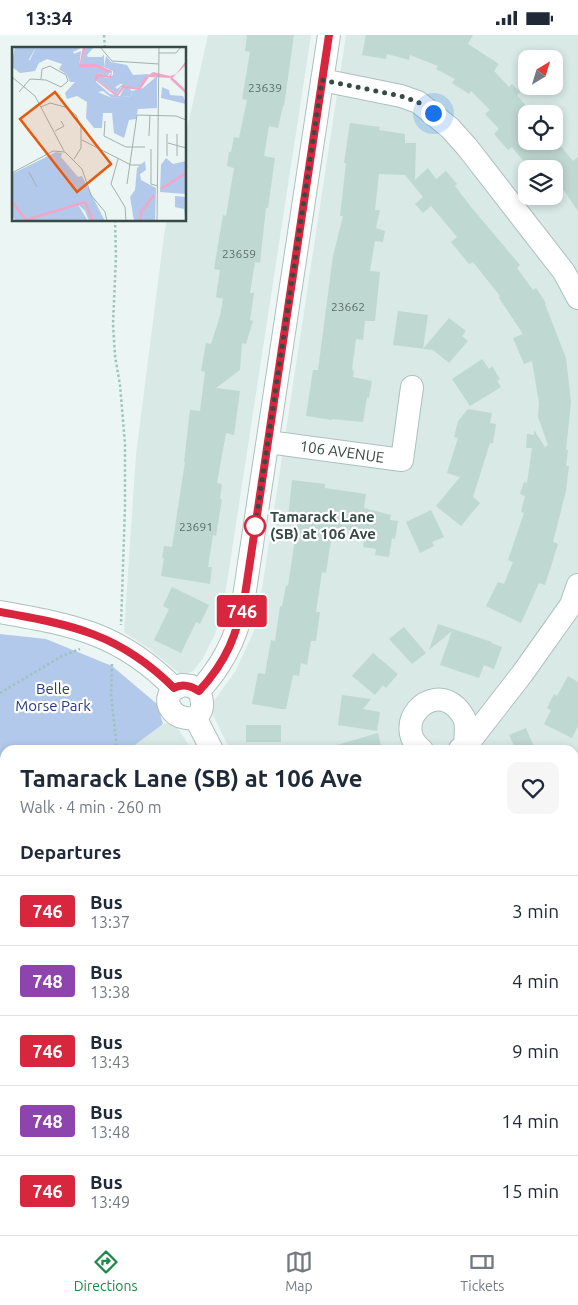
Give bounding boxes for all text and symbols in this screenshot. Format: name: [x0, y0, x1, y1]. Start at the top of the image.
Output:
text: 13:34: [25, 7, 73, 29]
inset map: [12, 47, 186, 221]
north arrow: [518, 50, 562, 95]
map controls: [518, 50, 563, 205]
house number: 23639: [248, 81, 282, 94]
your location: [421, 101, 446, 126]
button: locate: [518, 105, 563, 150]
button: layers: [518, 160, 563, 205]
house number: 23659: [222, 247, 256, 260]
house number: 23662: [331, 300, 365, 313]
street label: 106 AVENUE: [299, 437, 385, 466]
place label: Tamarack Lane (SB) at 106 Ave: [270, 508, 376, 542]
marker: Tamarack Lane (SB) at 106 Ave: [244, 515, 266, 537]
house number: 23691: [179, 520, 213, 533]
line badge: 746: [213, 595, 271, 627]
text: 746: [227, 601, 257, 621]
park label: Belle Morse Park: [15, 680, 91, 714]
button: heart: [507, 762, 559, 814]
text: Tamarack Lane (SB) at 106 Ave: [20, 765, 363, 792]
text: Walk · 4 min · 260 m: [20, 798, 162, 816]
text: Departures: [20, 841, 121, 863]
text: Bus: [90, 891, 123, 913]
text: 3 min: [512, 900, 559, 922]
text: 746: [32, 901, 63, 921]
text: 13:37: [90, 913, 130, 931]
text: Bus: [90, 961, 123, 983]
text: 4 min: [512, 970, 559, 992]
text: 748: [32, 971, 63, 991]
text: 13:38: [90, 983, 130, 1001]
text: Bus: [90, 1031, 123, 1053]
text: 9 min: [512, 1040, 559, 1062]
text: 746: [32, 1041, 63, 1061]
text: 13:43: [90, 1053, 130, 1071]
text: Bus: [90, 1101, 123, 1123]
text: 14 min: [501, 1110, 559, 1132]
text: 748: [32, 1111, 63, 1131]
text: 13:48: [90, 1123, 130, 1141]
text: Bus: [90, 1171, 123, 1193]
text: 15 min: [501, 1180, 559, 1202]
text: 746: [32, 1181, 63, 1201]
text: 13:49: [90, 1193, 130, 1211]
tab: Directions: [74, 1248, 138, 1294]
tab: Map: [285, 1248, 313, 1294]
tab: Tickets: [460, 1248, 504, 1294]

